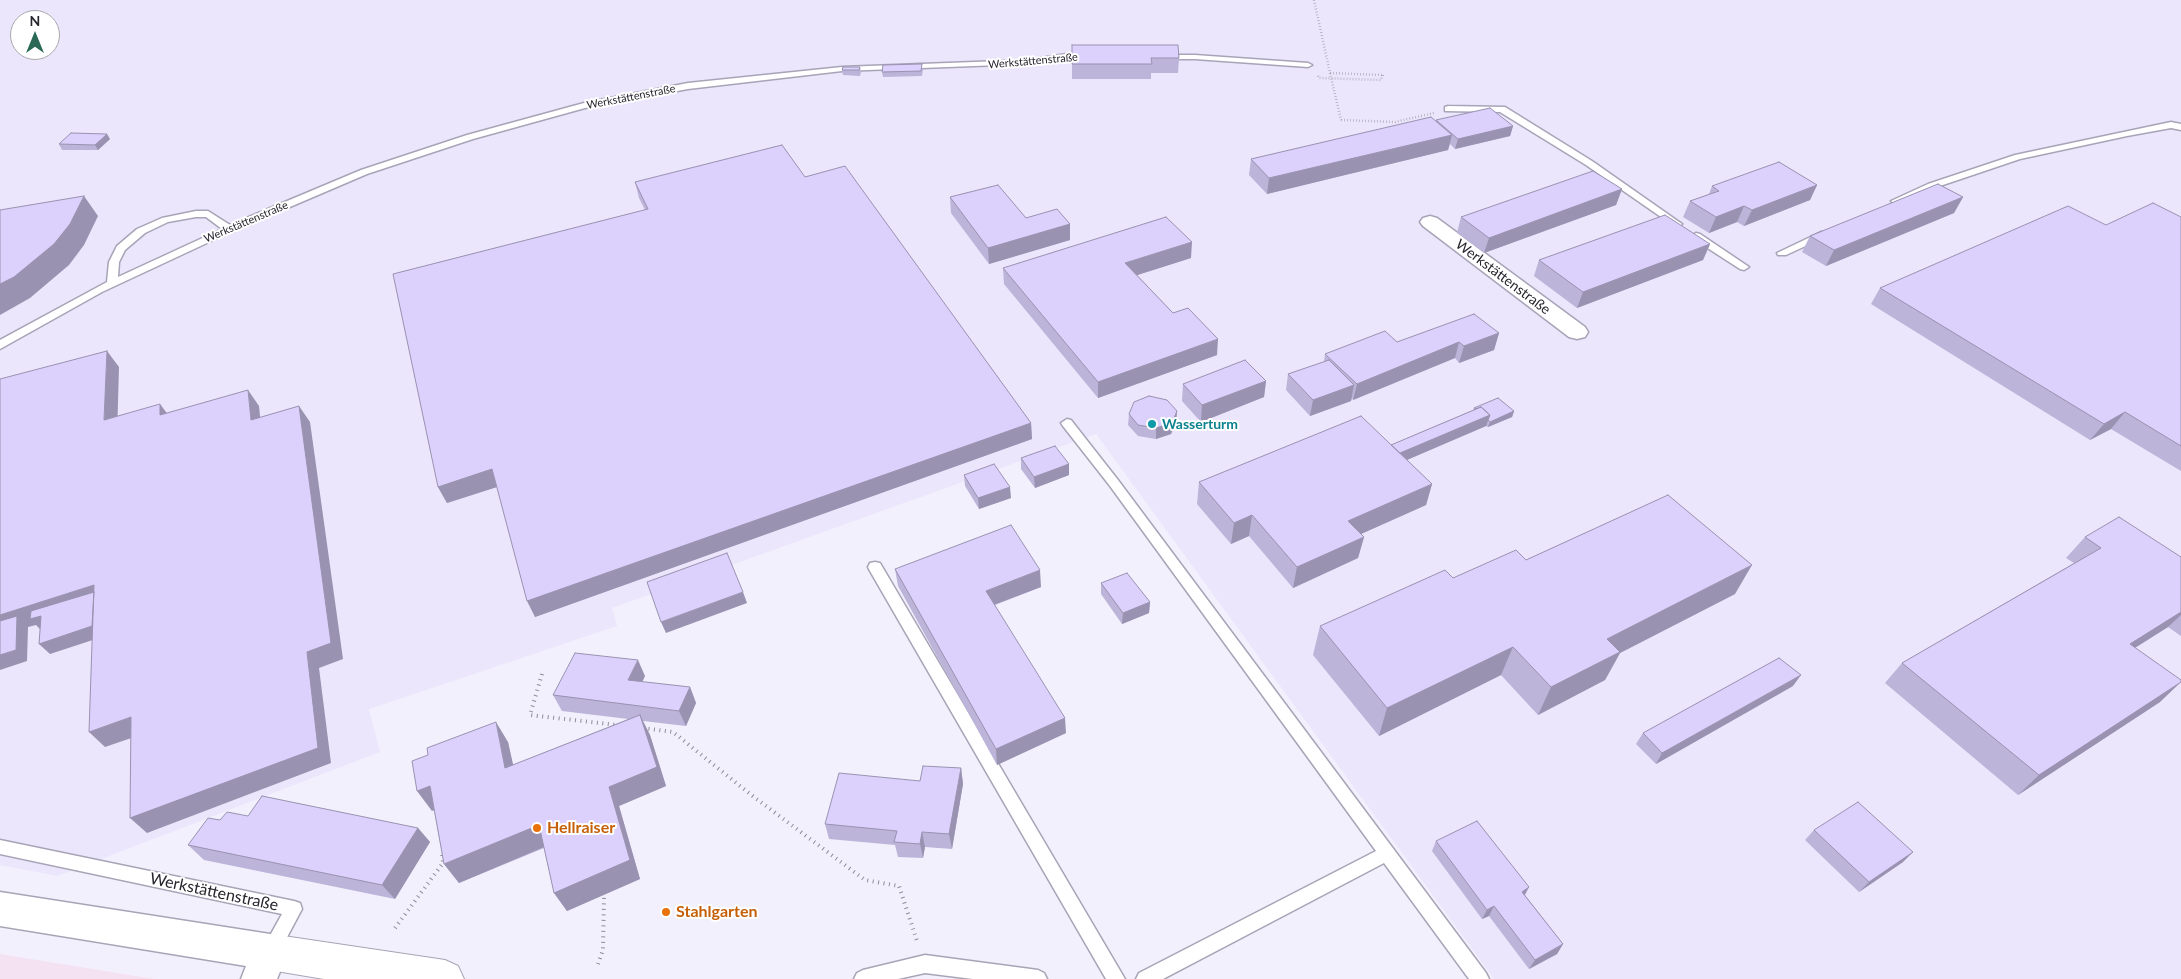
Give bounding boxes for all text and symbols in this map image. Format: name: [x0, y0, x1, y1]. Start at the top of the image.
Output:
north arrow: [10, 10, 60, 60]
text: N: [30, 12, 40, 29]
street label: Werkstättenstraße: [988, 51, 1078, 71]
street label: Werkstättenstraße: [586, 82, 676, 112]
street label: Werkstättenstraße: [202, 198, 290, 246]
street label: Werkstättenstraße: [1452, 236, 1554, 318]
place label: Wasserturm: [1162, 416, 1238, 432]
marker: Wasserturm: [1146, 418, 1158, 430]
place label: Hellraiser: [547, 818, 615, 838]
marker: Hellraiser: [531, 822, 543, 834]
street label: Werkstättenstraße: [148, 869, 280, 915]
place label: Stahlgarten: [676, 902, 757, 922]
marker: Stahlgarten: [660, 906, 672, 918]

